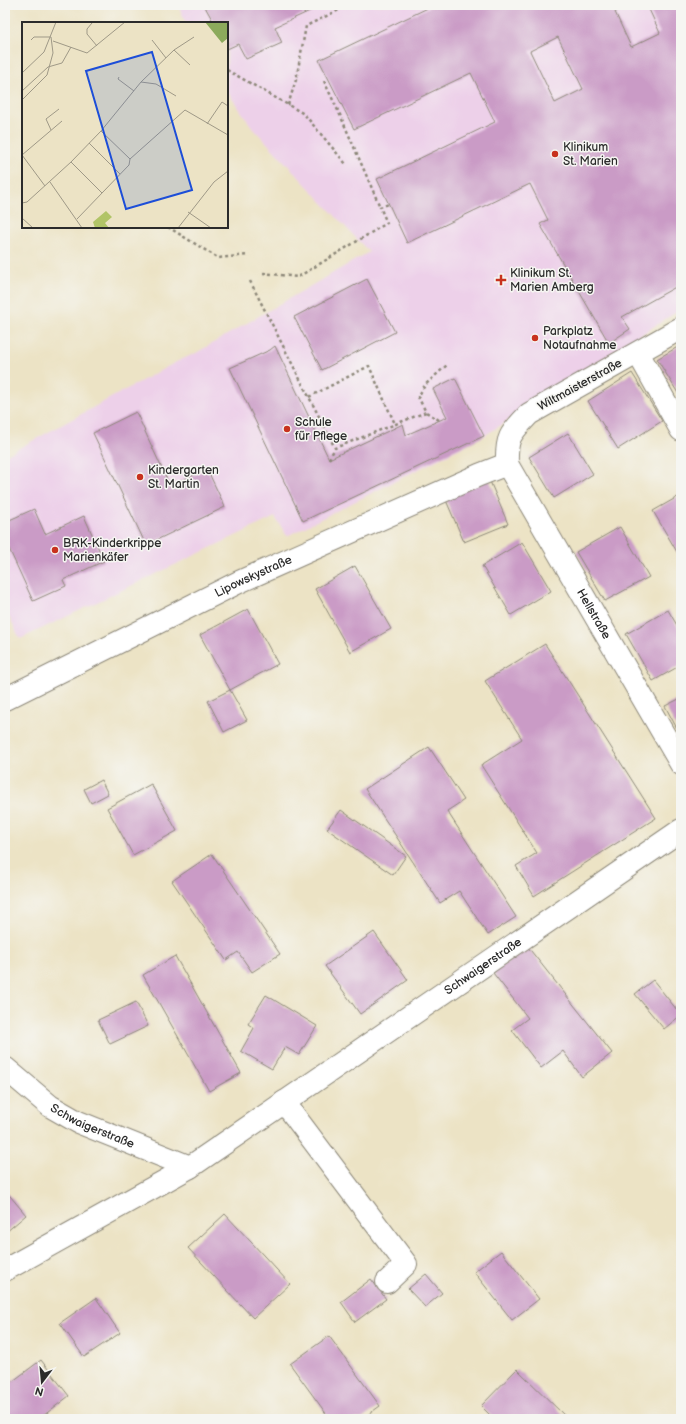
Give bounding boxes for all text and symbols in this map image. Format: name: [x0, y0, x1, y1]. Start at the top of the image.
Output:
inset map: [22, 22, 228, 228]
place label: Klinikum St. Marien: [563, 140, 618, 169]
marker: Klinikum St. Marien: [550, 149, 560, 159]
place label: Klinikum St. Marien Amberg: [510, 266, 594, 295]
marker: Klinikum St. Marien Amberg: [495, 274, 507, 286]
place label: Parkplatz Notaufnahme: [543, 324, 616, 353]
marker: Parkplatz Notaufnahme: [530, 333, 540, 343]
street label: Wiltmaisterstraße: [535, 356, 625, 414]
place label: Schule für Pflege: [295, 415, 347, 444]
marker: Schule für Pflege: [282, 424, 292, 434]
place label: Kindergarten St. Martin: [148, 463, 219, 492]
marker: Kindergarten St. Martin: [135, 472, 145, 482]
place label: BRK-Kinderkrippe Marienkäfer: [63, 536, 161, 565]
marker: BRK-Kinderkrippe Marienkäfer: [50, 545, 60, 555]
street label: Lipowskystraße: [212, 552, 294, 600]
street label: Hellstraße: [573, 586, 614, 642]
street label: Schwaigerstraße: [441, 934, 524, 998]
street label: Schwaigerstraße: [48, 1100, 137, 1151]
north arrow: [22, 1362, 62, 1402]
text: N: [34, 1384, 45, 1399]

